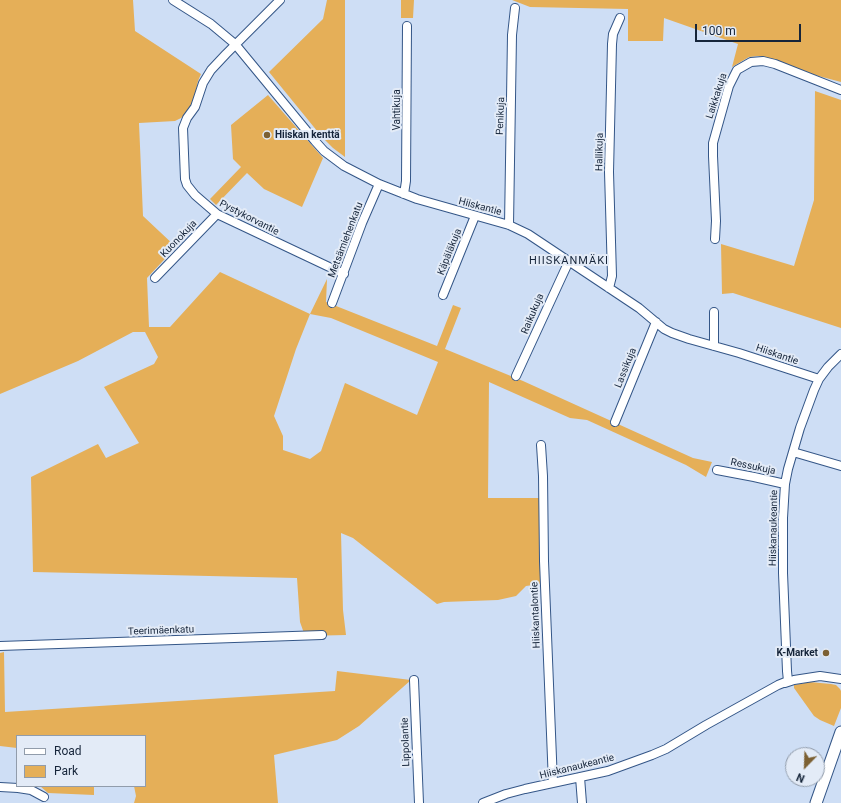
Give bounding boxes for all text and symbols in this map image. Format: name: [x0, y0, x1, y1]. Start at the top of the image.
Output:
scale bar: [697, 16, 803, 42]
text: 100 m: [702, 24, 736, 38]
street label: Laikkakuja: [704, 72, 730, 120]
street label: Vahtikuja: [391, 89, 403, 131]
street label: Penikuja: [494, 97, 508, 135]
place label: Hiiskan kenttä: [275, 129, 340, 141]
marker: Hiiskan kenttä: [262, 130, 272, 140]
street label: Hallikuja: [594, 133, 606, 171]
street label: Hiiskantie: [457, 195, 503, 219]
street label: Pystykorvantie: [217, 198, 281, 238]
street label: Metsämiehenkatu: [326, 200, 366, 280]
street label: Kuonokuja: [158, 218, 200, 260]
street label: Käpäläkuja: [435, 227, 465, 277]
district label: HIISKANMÄKI: [529, 254, 609, 268]
street label: Raikukuja: [519, 292, 547, 336]
street label: Hiiskantie: [754, 342, 800, 368]
street label: Lassikuja: [613, 346, 639, 390]
street label: Ressukuja: [729, 456, 777, 478]
street label: Hiiskanaukeantie: [767, 490, 781, 566]
street label: Hiiskantalontie: [529, 582, 543, 648]
street label: Teerimäenkatu: [128, 624, 194, 638]
place label: K-Market: [777, 647, 818, 659]
marker: K-Market: [821, 648, 831, 658]
street label: Lippolantie: [399, 717, 413, 767]
legend: [16, 735, 146, 787]
text: Road: [54, 744, 82, 758]
north arrow: [785, 747, 825, 787]
street label: Hiiskanaukeantie: [538, 752, 616, 782]
text: Park: [54, 764, 78, 778]
text: N: [794, 770, 807, 785]

